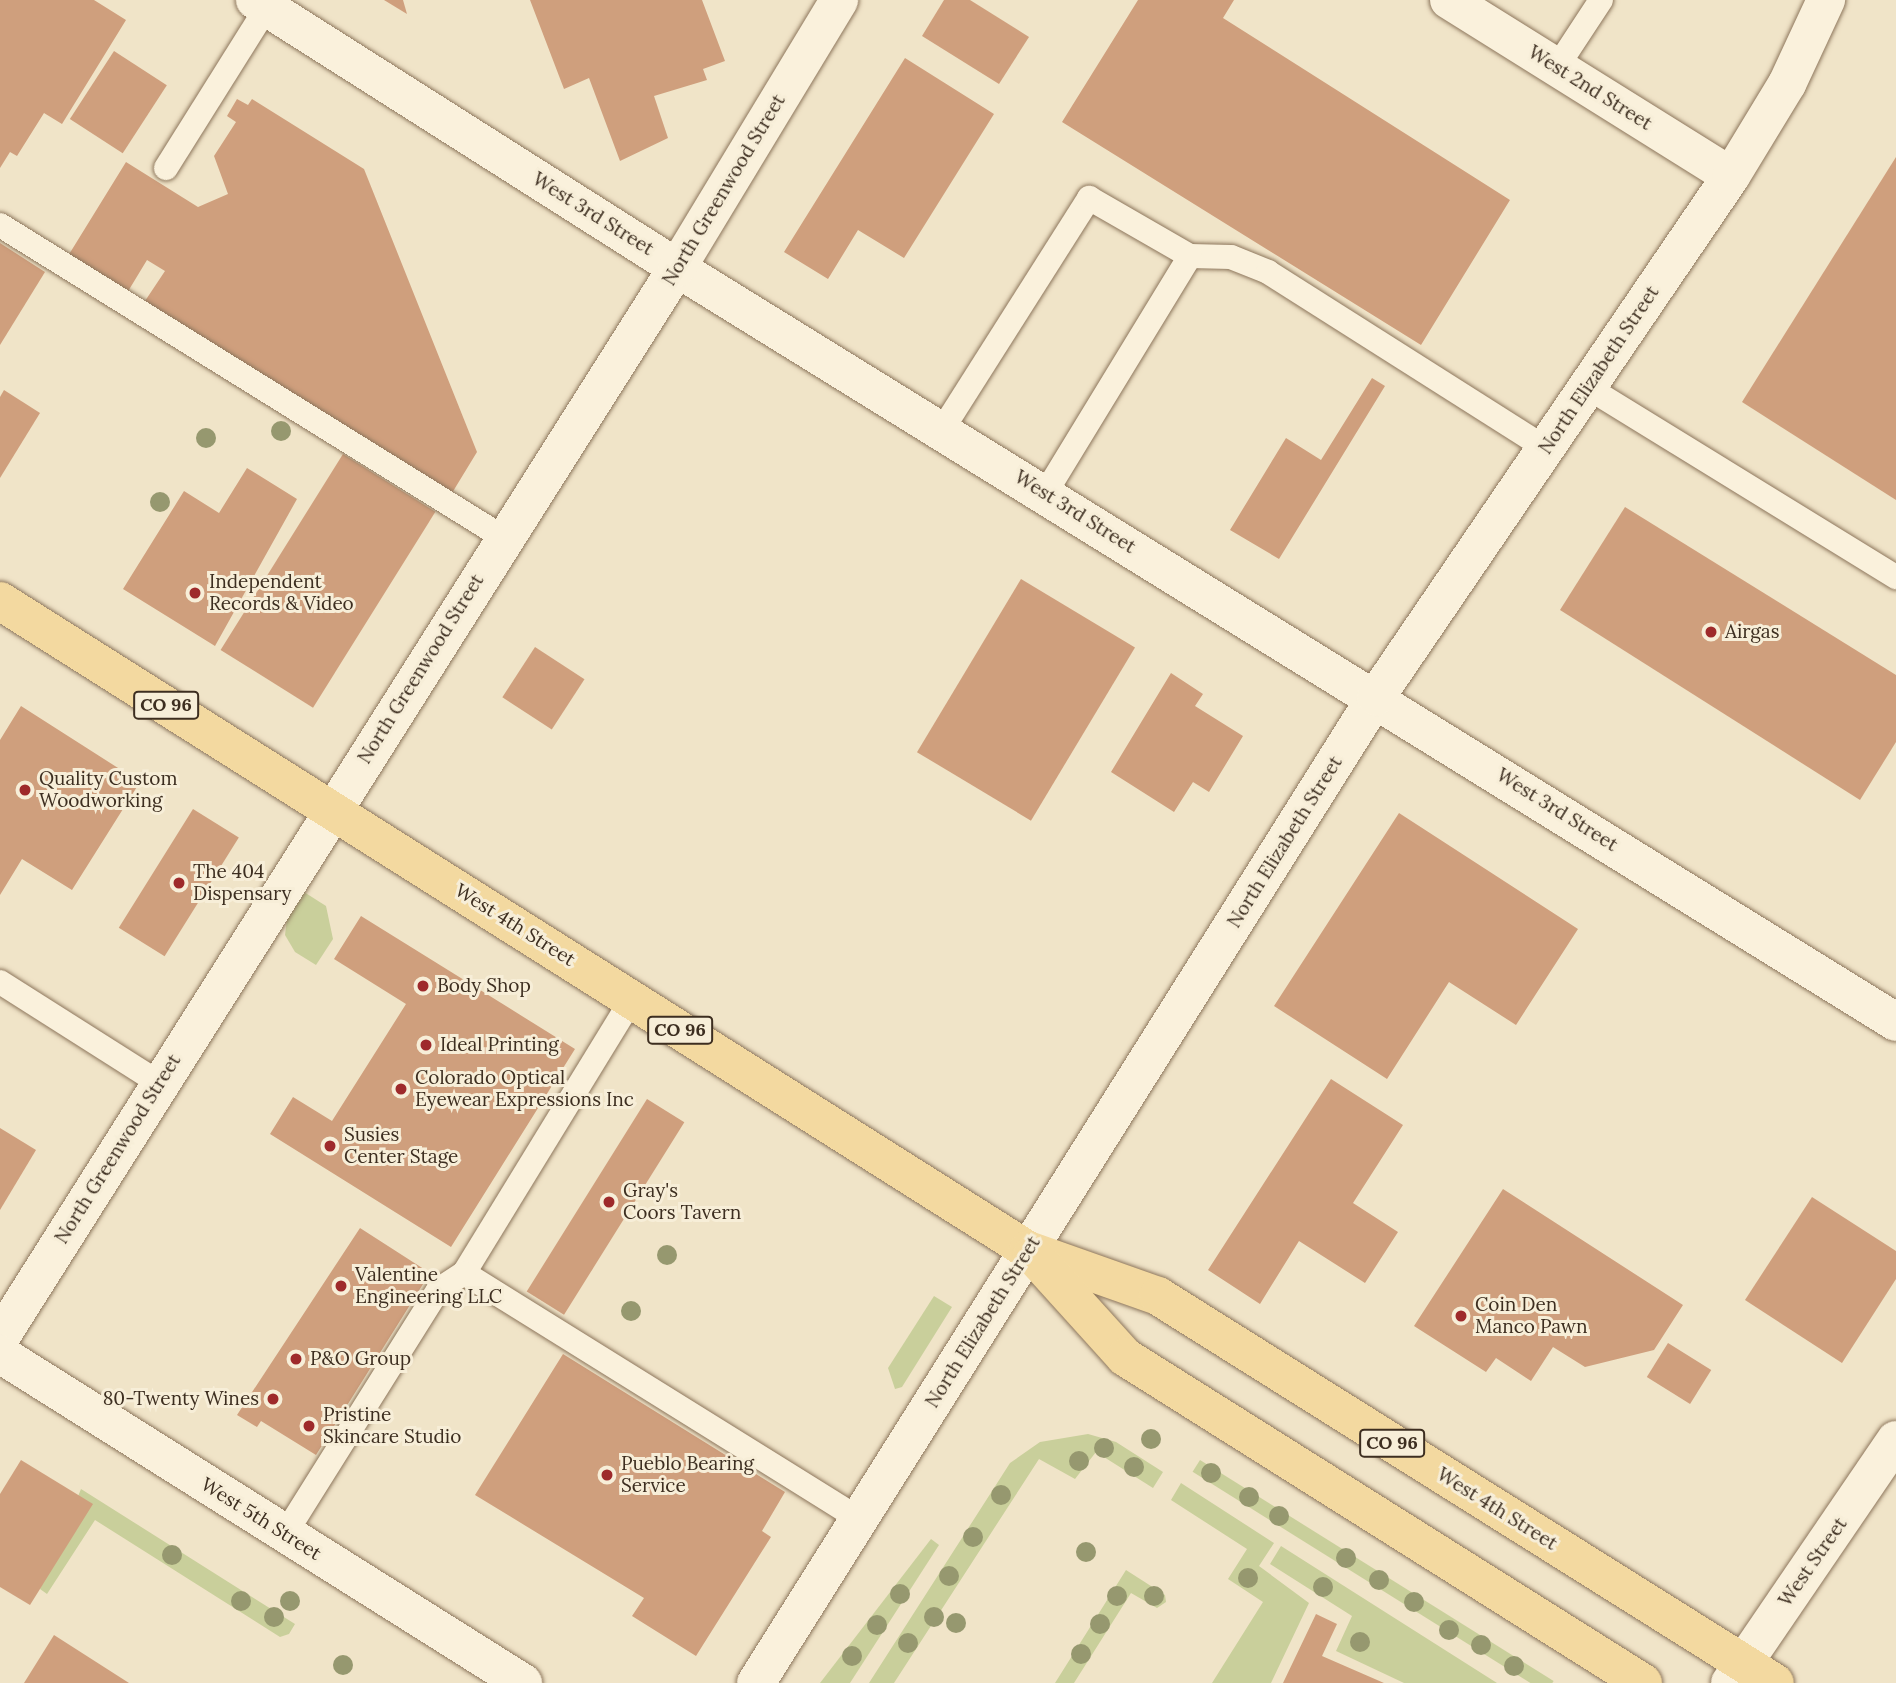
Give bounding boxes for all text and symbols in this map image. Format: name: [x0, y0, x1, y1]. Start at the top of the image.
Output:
street label: West 2nd Street: [1524, 41, 1656, 135]
street label: North Greenwood Street: [658, 90, 790, 290]
street label: West 3rd Street: [528, 168, 658, 260]
street label: North Elizabeth Street: [1534, 281, 1664, 459]
street label: West 3rd Street: [1010, 466, 1140, 558]
street label: North Greenwood Street: [353, 570, 489, 768]
place label: Independent Records & Video: [209, 571, 354, 615]
marker: Independent Records & Video: [187, 585, 203, 601]
place label: Airgas: [1725, 621, 1779, 643]
marker: Airgas: [1703, 624, 1719, 640]
road number: CO 96: [133, 690, 199, 720]
street label: North Elizabeth Street: [1223, 752, 1347, 932]
street label: West 3rd Street: [1492, 764, 1622, 856]
place label: Quality Custom Woodworking: [39, 768, 177, 812]
marker: Quality Custom Woodworking: [17, 782, 33, 798]
place label: The 404 Dispensary: [193, 861, 292, 905]
marker: The 404 Dispensary: [171, 875, 187, 891]
street label: West 4th Street: [451, 879, 579, 971]
place label: Body Shop: [437, 975, 531, 997]
marker: Body Shop: [415, 978, 431, 994]
road number: CO 96: [647, 1015, 713, 1044]
place label: Ideal Printing: [440, 1034, 559, 1056]
marker: Ideal Printing: [418, 1037, 434, 1053]
street label: North Greenwood Street: [50, 1050, 186, 1248]
place label: Colorado Optical Eyewear Expressions Inc: [415, 1067, 634, 1111]
marker: Colorado Optical Eyewear Expressions Inc: [393, 1081, 409, 1097]
place label: Susies Center Stage: [344, 1124, 458, 1168]
marker: Susies Center Stage: [322, 1138, 338, 1154]
place label: Gray's Coors Tavern: [623, 1180, 741, 1224]
marker: Gray's Coors Tavern: [601, 1194, 617, 1210]
street label: North Elizabeth Street: [921, 1232, 1045, 1412]
place label: Valentine Engineering LLC: [355, 1264, 502, 1308]
marker: Valentine Engineering LLC: [333, 1278, 349, 1294]
place label: Coin Den Manco Pawn: [1475, 1294, 1588, 1338]
marker: Coin Den Manco Pawn: [1453, 1308, 1469, 1324]
place label: P&O Group: [310, 1348, 411, 1370]
marker: P&O Group: [288, 1351, 304, 1367]
place label: 80-Twenty Wines: [103, 1388, 259, 1410]
marker: 80-Twenty Wines: [265, 1391, 281, 1407]
place label: Pristine Skincare Studio: [323, 1404, 461, 1448]
marker: Pristine Skincare Studio: [301, 1418, 317, 1434]
road number: CO 96: [1359, 1428, 1425, 1458]
place label: Pueblo Bearing Service: [621, 1453, 754, 1497]
street label: West 4th Street: [1433, 1463, 1561, 1555]
marker: Pueblo Bearing Service: [599, 1467, 615, 1483]
street label: West 5th Street: [197, 1473, 325, 1565]
street label: West Street: [1774, 1513, 1852, 1611]

